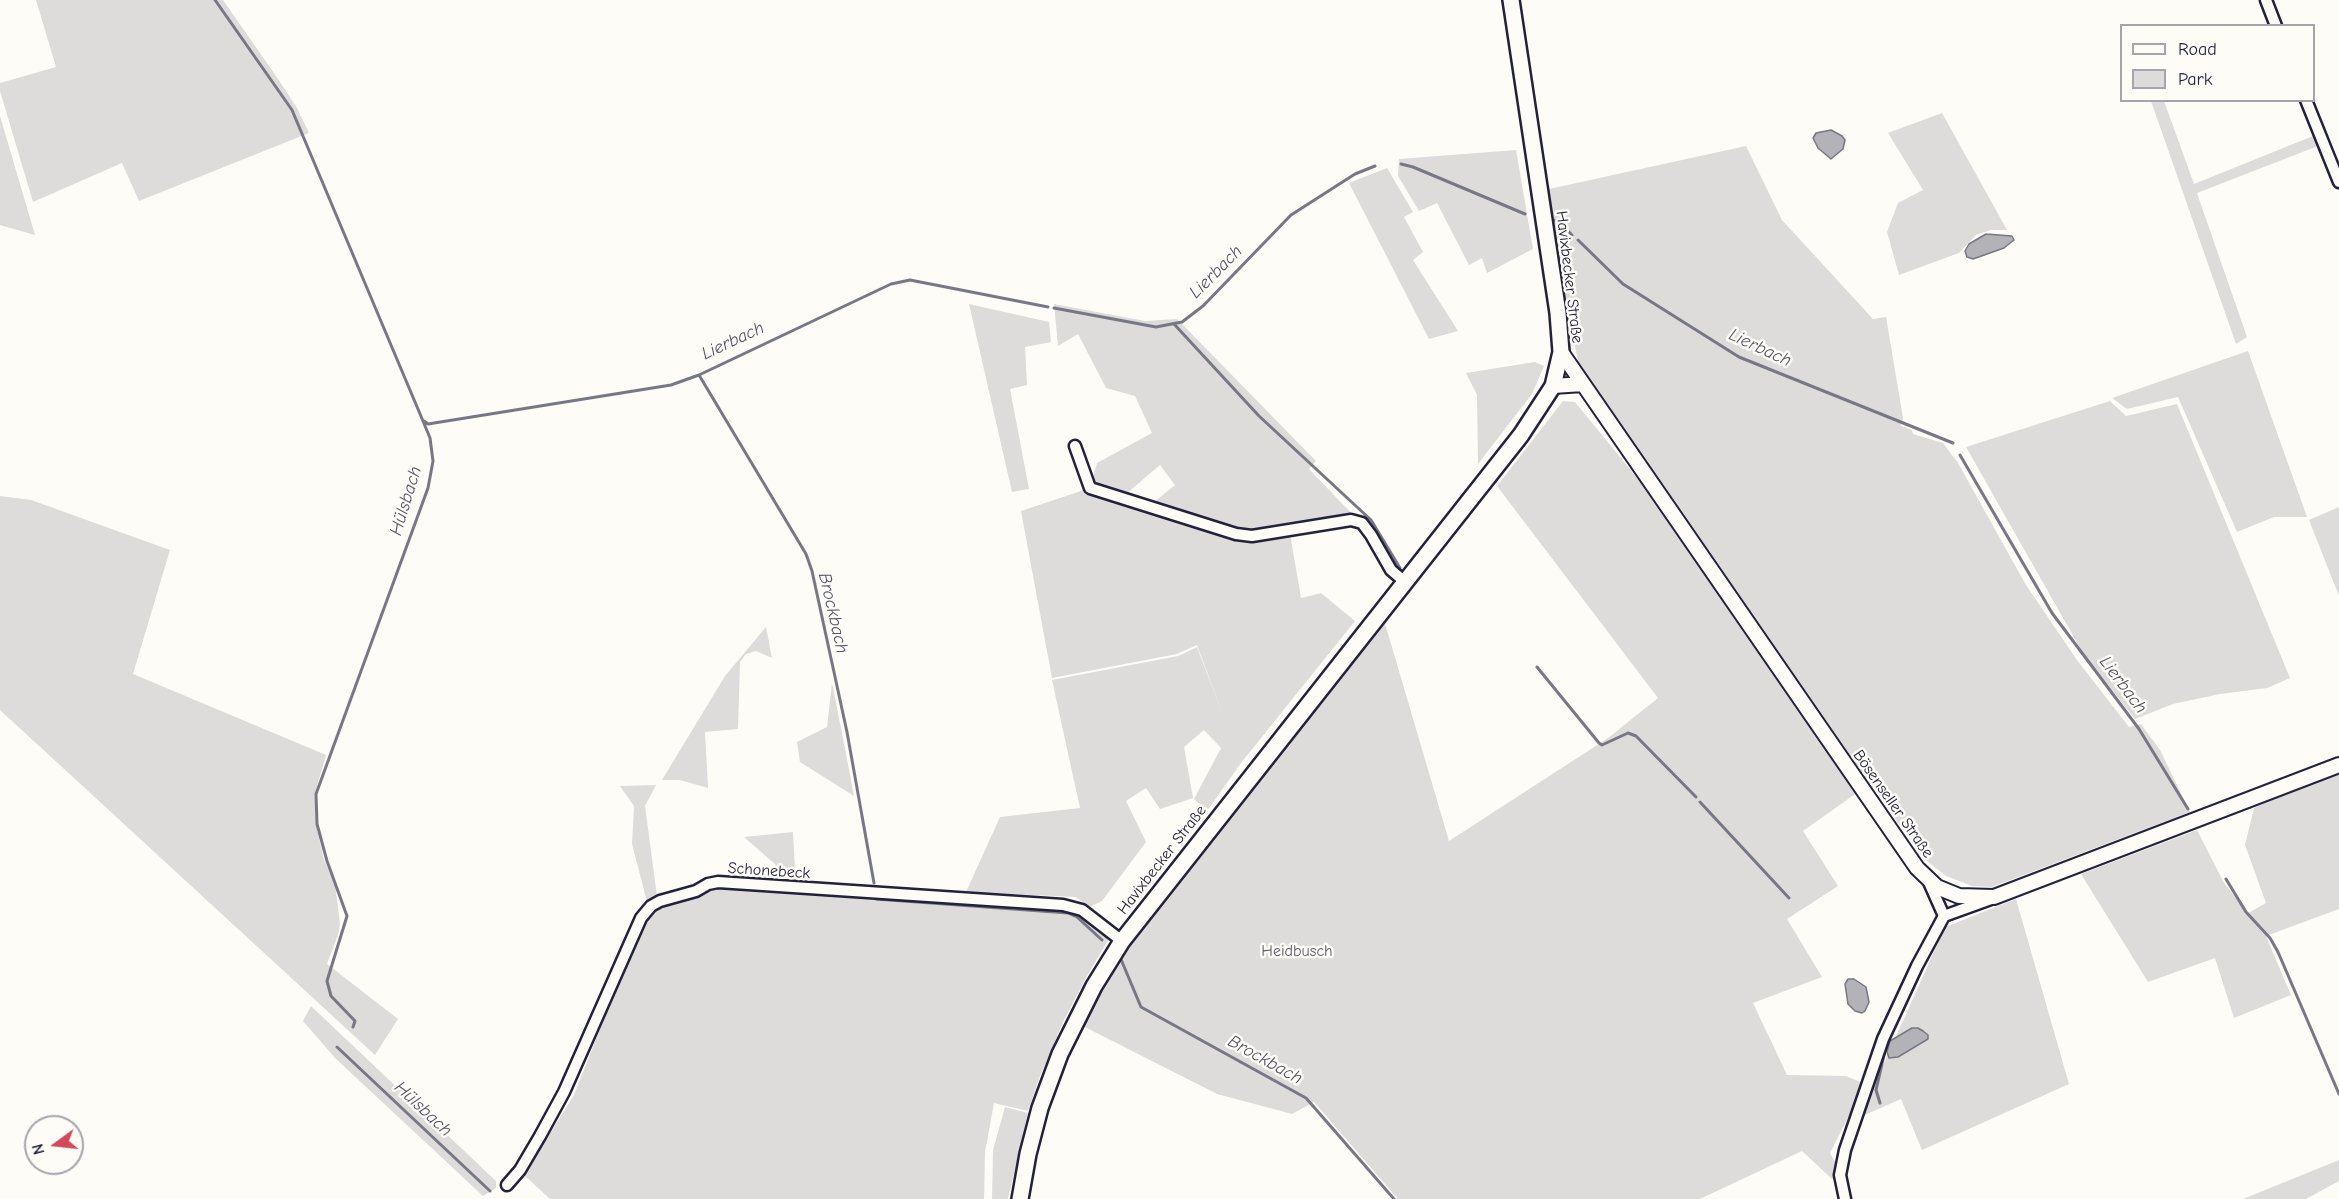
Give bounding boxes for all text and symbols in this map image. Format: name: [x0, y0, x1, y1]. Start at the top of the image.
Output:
legend: [2120, 24, 2315, 102]
text: Road: [2178, 39, 2217, 60]
text: Park: [2178, 69, 2212, 90]
street label: Havixbecker Straße: [1551, 210, 1587, 344]
water label: Lierbach: [1185, 241, 1247, 303]
water label: Lierbach: [698, 317, 768, 365]
water label: Lierbach: [1725, 324, 1795, 372]
water label: Hülsbach: [385, 464, 427, 538]
water label: Brockbach: [813, 571, 853, 655]
water label: Lierbach: [2094, 652, 2152, 718]
street label: Bösenseller Straße: [1849, 746, 1937, 862]
street label: Havixbecker Straße: [1113, 802, 1211, 918]
street label: Schonebeck: [727, 859, 811, 883]
park label: Heidbusch: [1261, 941, 1333, 961]
water label: Brockbach: [1224, 1031, 1306, 1089]
water label: Hülsbach: [390, 1077, 456, 1141]
north arrow: [24, 1115, 84, 1175]
text: N: [29, 1142, 49, 1157]

